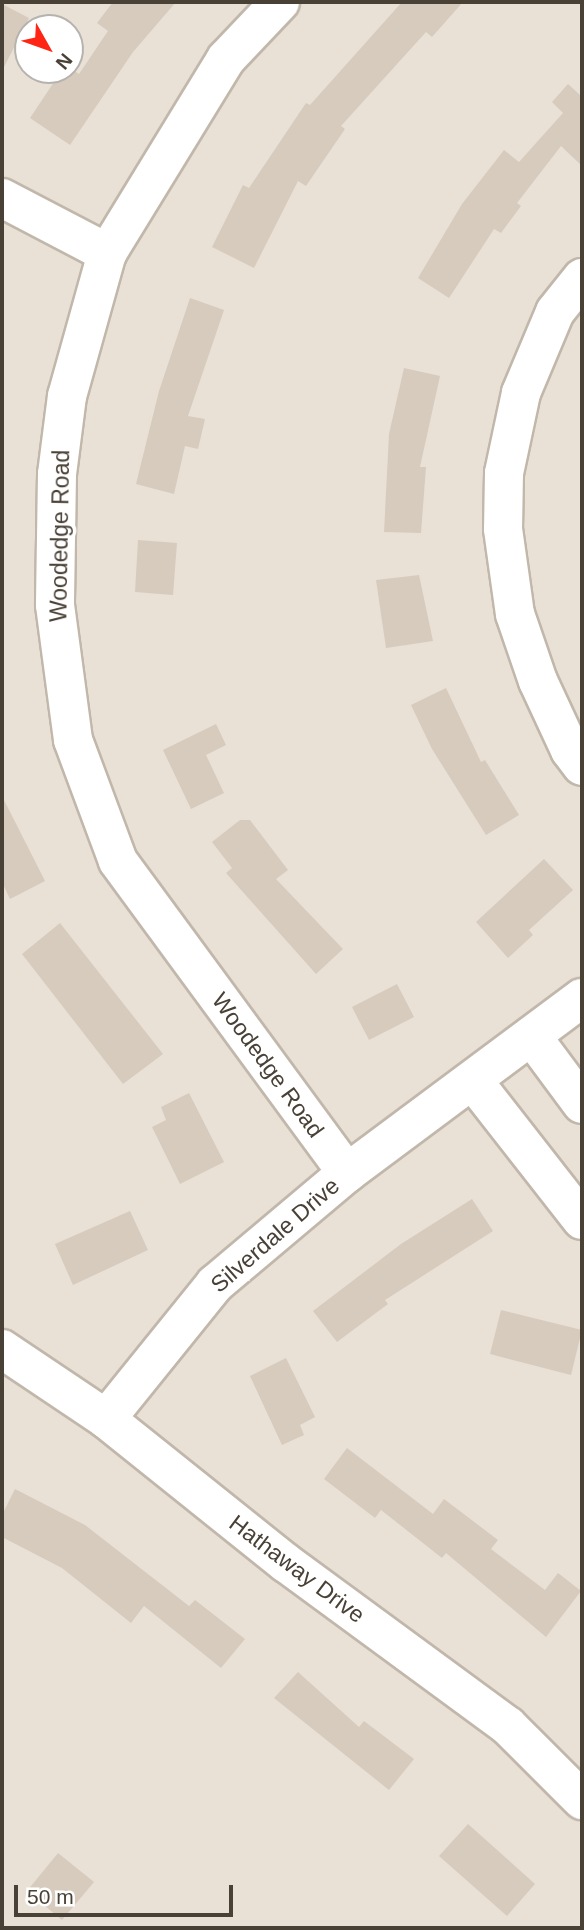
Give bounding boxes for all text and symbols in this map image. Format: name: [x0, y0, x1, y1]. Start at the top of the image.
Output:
north arrow: [14, 14, 84, 84]
text: N: [51, 50, 76, 74]
street label: Woodedge Road: [45, 450, 75, 622]
street label: Woodedge Road: [206, 987, 330, 1143]
street label: Silverdale Drive: [205, 1172, 345, 1298]
street label: Hathaway Drive: [224, 1509, 370, 1629]
scale bar: [18, 1870, 236, 1914]
text: 50 m: [27, 1885, 74, 1908]

